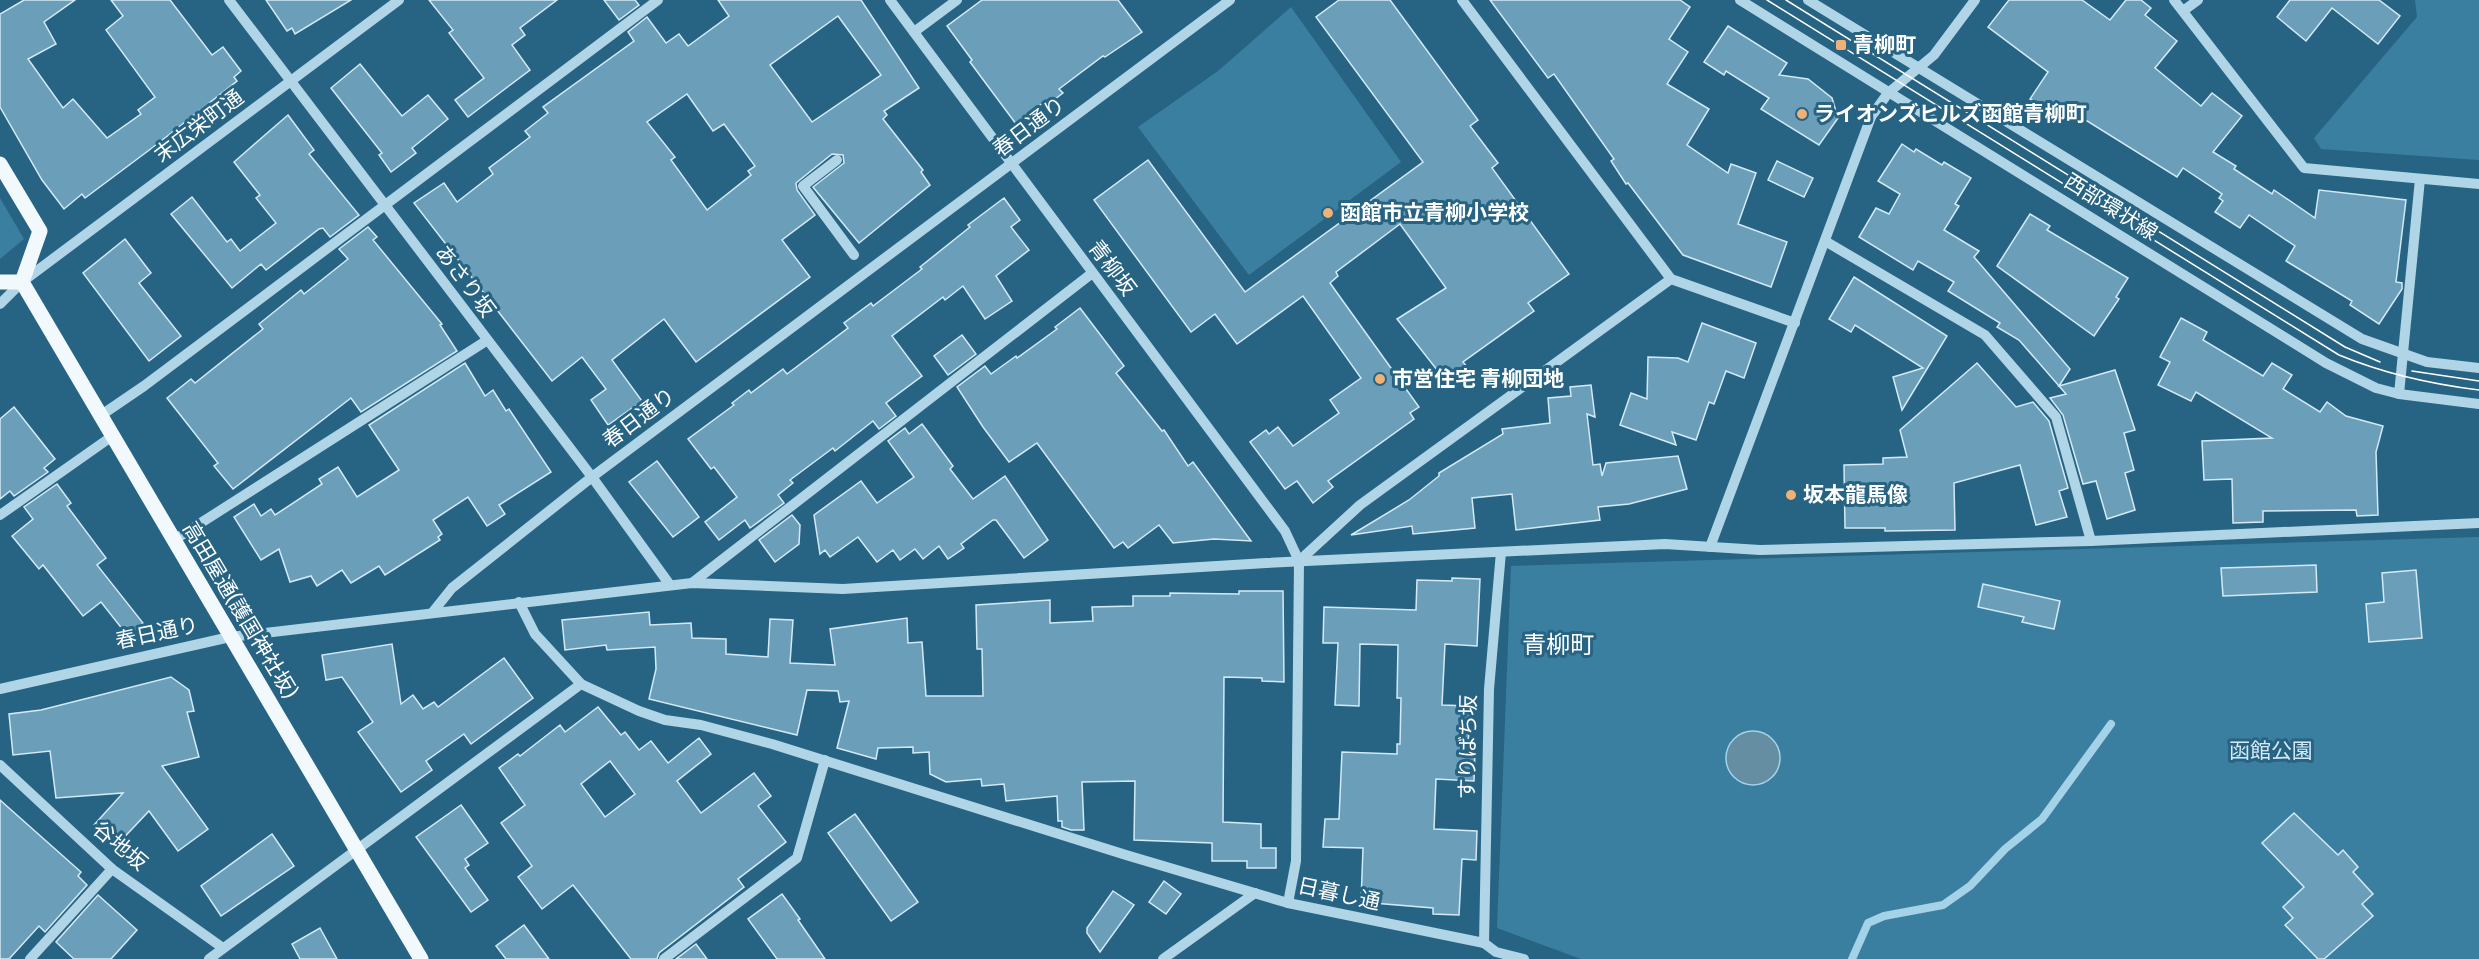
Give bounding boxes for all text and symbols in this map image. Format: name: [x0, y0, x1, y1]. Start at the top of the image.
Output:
place label: 青柳町: [1853, 32, 1916, 58]
marker: 青柳町: [1834, 38, 1848, 52]
street label: 末広栄町通: [149, 84, 249, 168]
street label: 春日通り: [988, 91, 1070, 163]
place label: ライオンズヒルズ函館青柳町: [1814, 101, 2087, 127]
marker: ライオンズヒルズ函館青柳町: [1795, 107, 1809, 121]
street label: 西部環状線: [2060, 168, 2162, 246]
place label: 函館市立青柳小学校: [1340, 200, 1529, 226]
marker: 函館市立青柳小学校: [1321, 206, 1335, 220]
street label: 青柳坂: [1083, 235, 1141, 301]
street label: あさり坂: [429, 240, 501, 322]
place label: 市営住宅 青柳団地: [1392, 366, 1564, 392]
marker: 市営住宅 青柳団地: [1373, 372, 1387, 386]
street label: 春日通り: [598, 382, 680, 454]
place label: 坂本龍馬像: [1803, 482, 1908, 508]
marker: 坂本龍馬像: [1784, 488, 1798, 502]
street label: 高田屋通(護国神社坂): [177, 517, 303, 703]
street label: 春日通り: [113, 612, 201, 654]
district label: 青柳町: [1522, 631, 1594, 659]
street label: すりばち坂: [1454, 694, 1482, 800]
park label: 函館公園: [2229, 738, 2313, 764]
street label: 谷地坂: [88, 816, 152, 876]
street label: 日暮し通: [1295, 873, 1383, 915]

